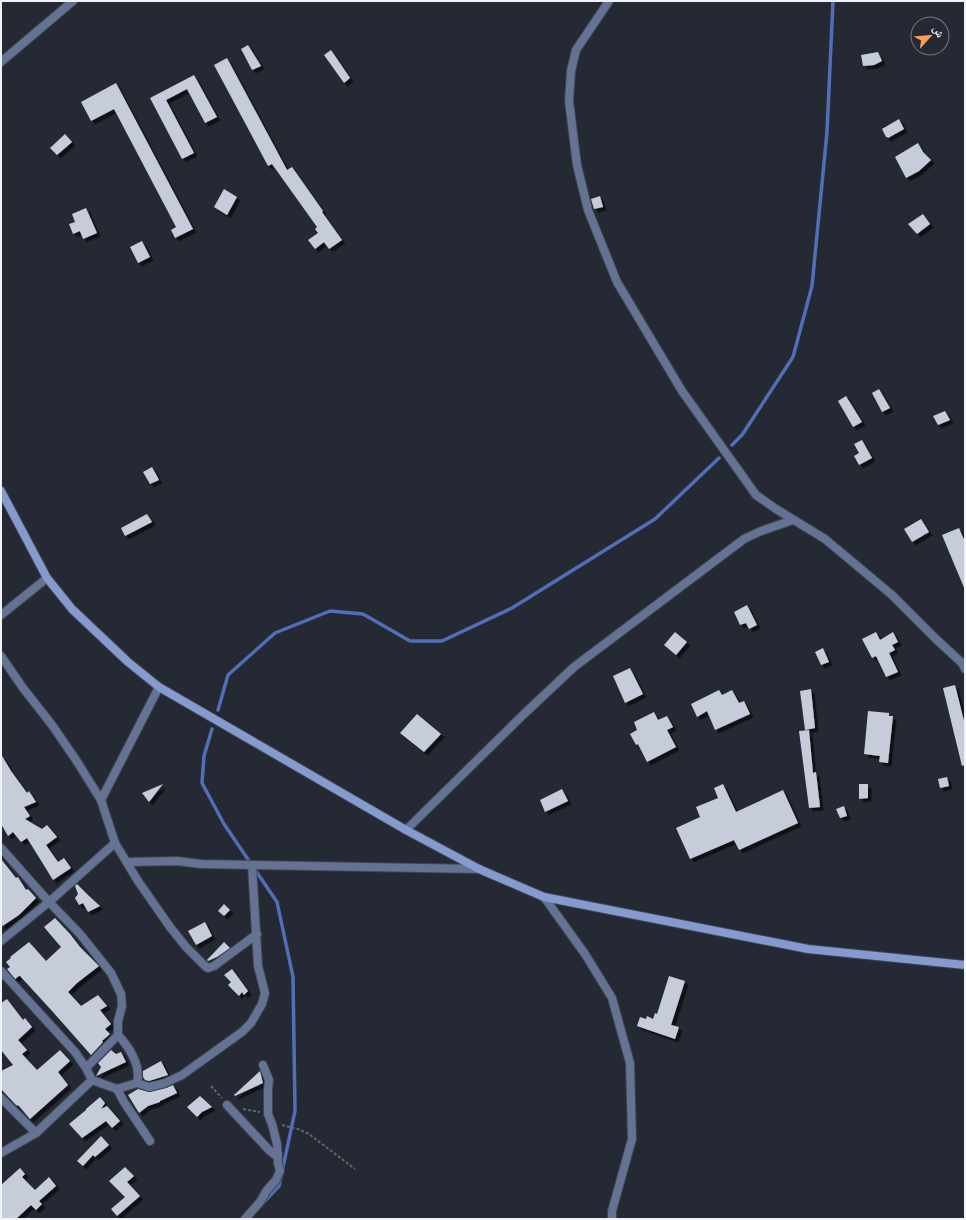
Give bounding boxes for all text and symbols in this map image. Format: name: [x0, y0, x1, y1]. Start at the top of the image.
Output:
north arrow: [910, 16, 950, 56]
text: ش: [929, 22, 950, 41]

